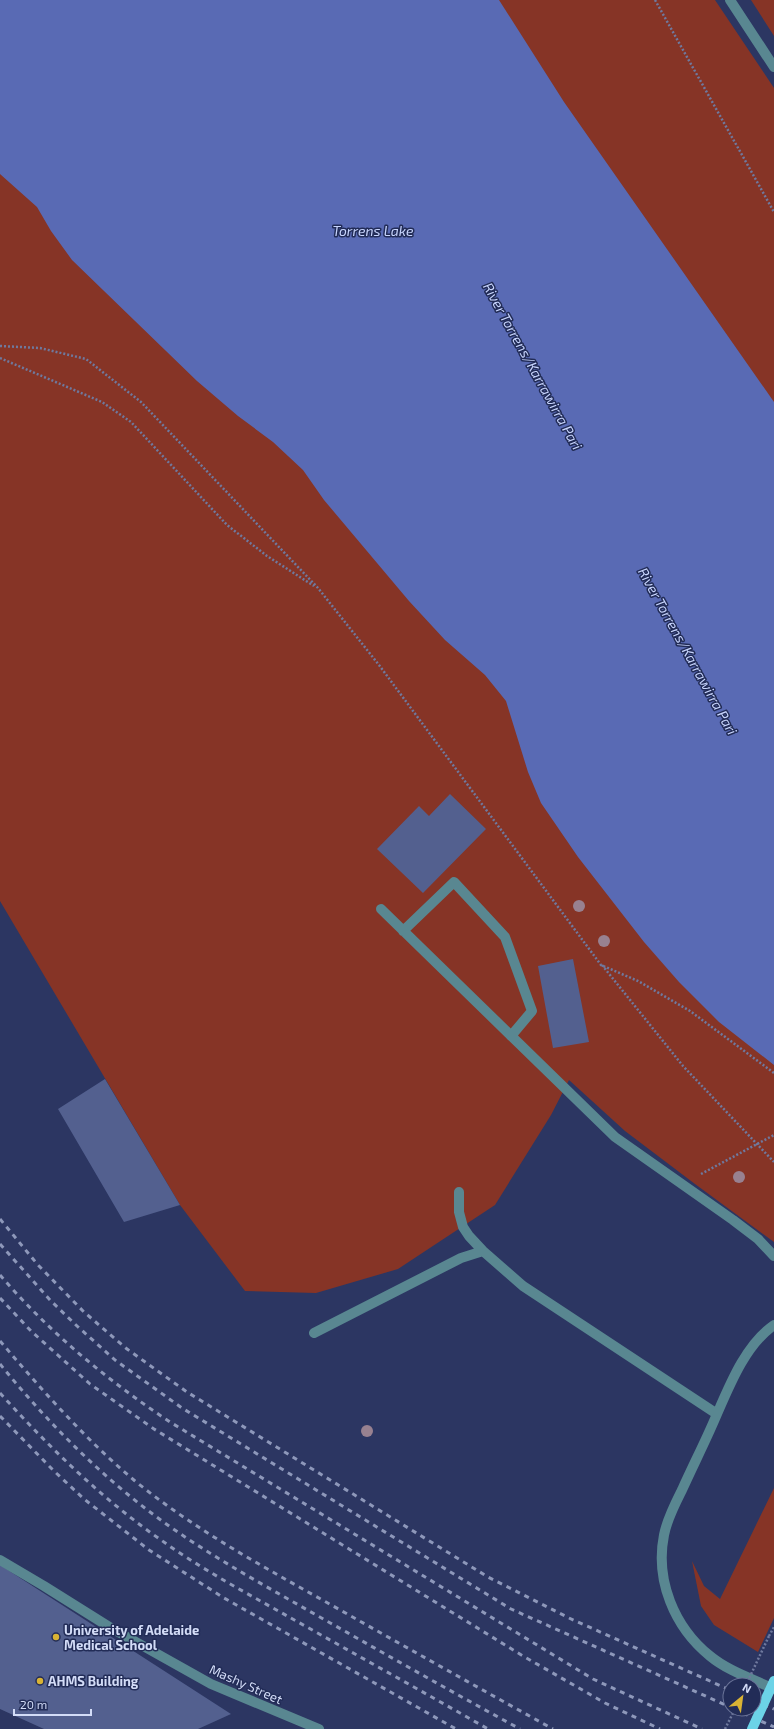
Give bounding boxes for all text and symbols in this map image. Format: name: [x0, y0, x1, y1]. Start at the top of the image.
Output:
water label: Torrens Lake: [332, 222, 414, 239]
water label: River Torrens/Karrawirra Pari: [480, 279, 586, 453]
water label: River Torrens/Karrawirra Pari: [635, 564, 741, 738]
place label: University of Adelaide Medical School: [64, 1622, 199, 1653]
marker: University of Adelaide Medical School: [51, 1632, 61, 1642]
street label: Mashy Street: [207, 1661, 285, 1707]
place label: AHMS Building: [48, 1673, 139, 1689]
marker: AHMS Building: [35, 1676, 45, 1686]
north arrow: [722, 1677, 762, 1717]
text: N: [740, 1680, 754, 1695]
scale bar: [14, 1691, 91, 1717]
text: 20 m: [20, 1697, 47, 1711]

